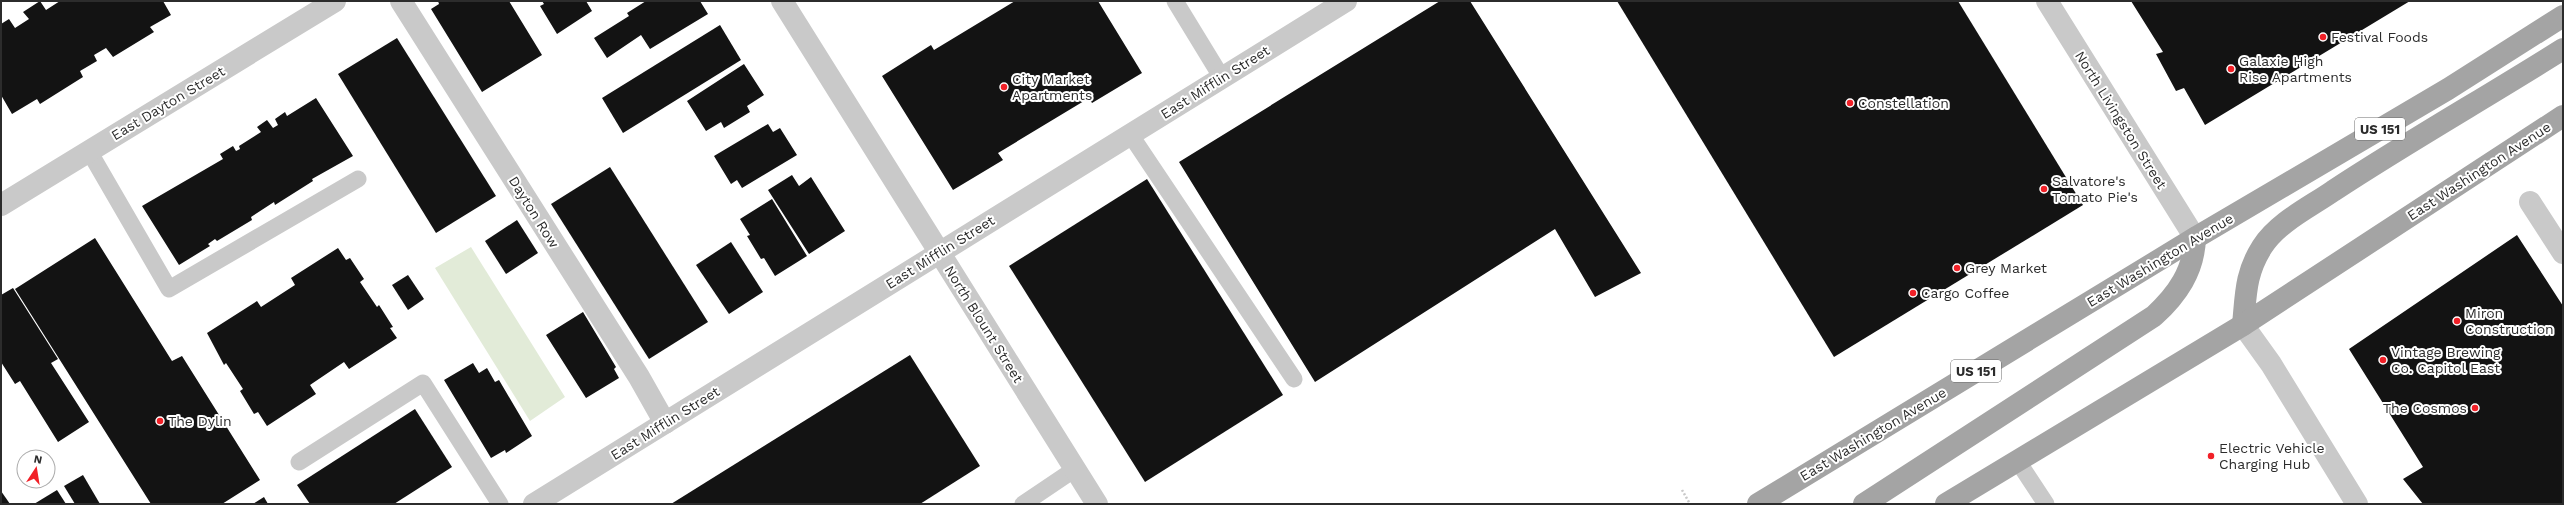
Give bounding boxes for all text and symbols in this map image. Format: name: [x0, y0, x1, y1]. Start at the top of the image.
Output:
place label: Festival Foods: [2331, 29, 2428, 45]
marker: Festival Foods: [2318, 32, 2328, 42]
street label: East Mifflin Street: [1158, 42, 1272, 122]
street label: North Livingston Street: [2072, 48, 2170, 192]
place label: Galaxie High Rise Apartments: [2239, 53, 2352, 85]
street label: East Dayton Street: [108, 63, 228, 143]
marker: Galaxie High Rise Apartments: [2226, 64, 2236, 74]
place label: City Market Apartments: [1012, 71, 1092, 103]
marker: City Market Apartments: [999, 82, 1009, 92]
place label: Constellation: [1858, 95, 1949, 111]
marker: Constellation: [1845, 98, 1855, 108]
road number: US 151: [2355, 118, 2405, 140]
street label: East Washington Avenue: [2404, 119, 2554, 223]
street label: Dayton Row: [506, 173, 563, 251]
place label: Salvatore's Tomato Pie's: [2052, 173, 2138, 205]
marker: Salvatore's Tomato Pie's: [2039, 184, 2049, 194]
street label: East Washington Avenue: [2084, 210, 2236, 310]
street label: East Mifflin Street: [883, 212, 997, 292]
place label: Grey Market: [1965, 260, 2047, 276]
street label: North Blount Street: [941, 263, 1027, 386]
marker: Grey Market: [1952, 263, 1962, 273]
place label: Cargo Coffee: [1921, 285, 2009, 301]
marker: Cargo Coffee: [1908, 288, 1918, 298]
place label: Miron Construction: [2465, 305, 2554, 337]
marker: Miron Construction: [2452, 316, 2462, 326]
place label: Vintage Brewing Co. Capitol East: [2391, 344, 2501, 376]
marker: Vintage Brewing Co. Capitol East: [2378, 355, 2388, 365]
road number: US 151: [1951, 360, 2001, 382]
street label: East Mifflin Street: [608, 383, 722, 463]
street label: East Washington Avenue: [1797, 384, 1949, 484]
place label: The Cosmos: [2383, 400, 2467, 416]
marker: The Cosmos: [2470, 403, 2480, 413]
place label: The Dylin: [168, 413, 232, 429]
marker: The Dylin: [155, 416, 165, 426]
place label: Electric Vehicle Charging Hub: [2219, 440, 2325, 472]
north arrow: [16, 449, 56, 489]
marker: Electric Vehicle Charging Hub: [2206, 451, 2216, 461]
text: N: [33, 453, 43, 467]

